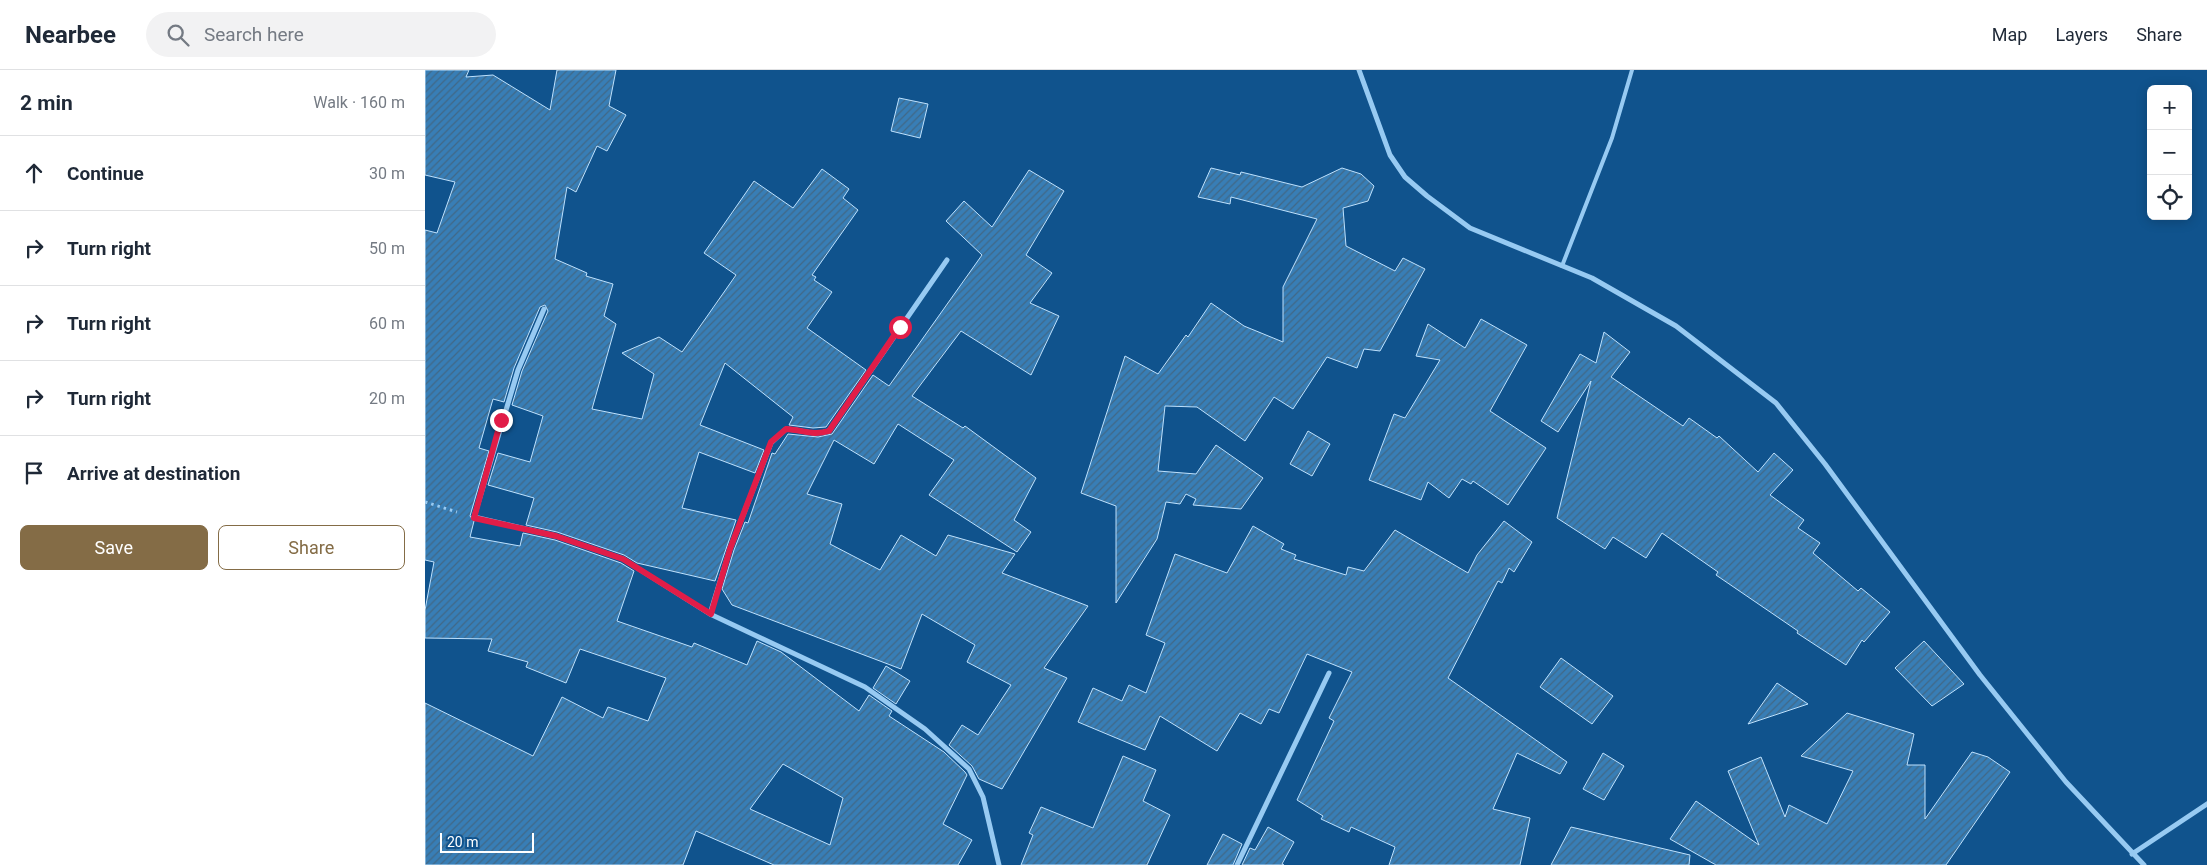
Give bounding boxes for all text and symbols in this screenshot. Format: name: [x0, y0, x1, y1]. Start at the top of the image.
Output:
search box: [146, 12, 496, 57]
text: Nearbee: [25, 21, 116, 49]
icon: search: [164, 21, 192, 49]
text: Search here: [204, 23, 304, 46]
text: Map: [1992, 24, 2027, 45]
text: Layers: [2055, 24, 2108, 45]
text: Share: [2136, 24, 2182, 45]
map controls: [2147, 85, 2192, 220]
button: +: [2147, 85, 2192, 130]
text: 2 min: [20, 91, 73, 115]
text: Walk · 160 m: [313, 93, 405, 112]
button: −: [2147, 130, 2192, 175]
icon: ahead: [20, 159, 48, 187]
text: Continue: [67, 162, 144, 185]
text: 30 m: [369, 164, 405, 183]
button: locate: [2147, 175, 2192, 220]
icon: right: [20, 234, 48, 262]
text: Turn right: [67, 237, 151, 260]
text: 50 m: [369, 239, 405, 258]
icon: right: [20, 309, 48, 337]
text: Turn right: [67, 312, 151, 335]
text: 60 m: [369, 314, 405, 333]
route start: [889, 316, 912, 339]
icon: right: [20, 384, 48, 412]
text: Turn right: [67, 387, 151, 410]
text: 20 m: [369, 389, 405, 408]
route end: [490, 409, 513, 432]
icon: arrive: [20, 459, 48, 487]
text: Arrive at destination: [67, 462, 240, 485]
button: Save: [20, 525, 208, 570]
button: Share: [218, 525, 405, 570]
scale bar: [440, 830, 534, 853]
text: 20 m: [447, 834, 479, 850]

